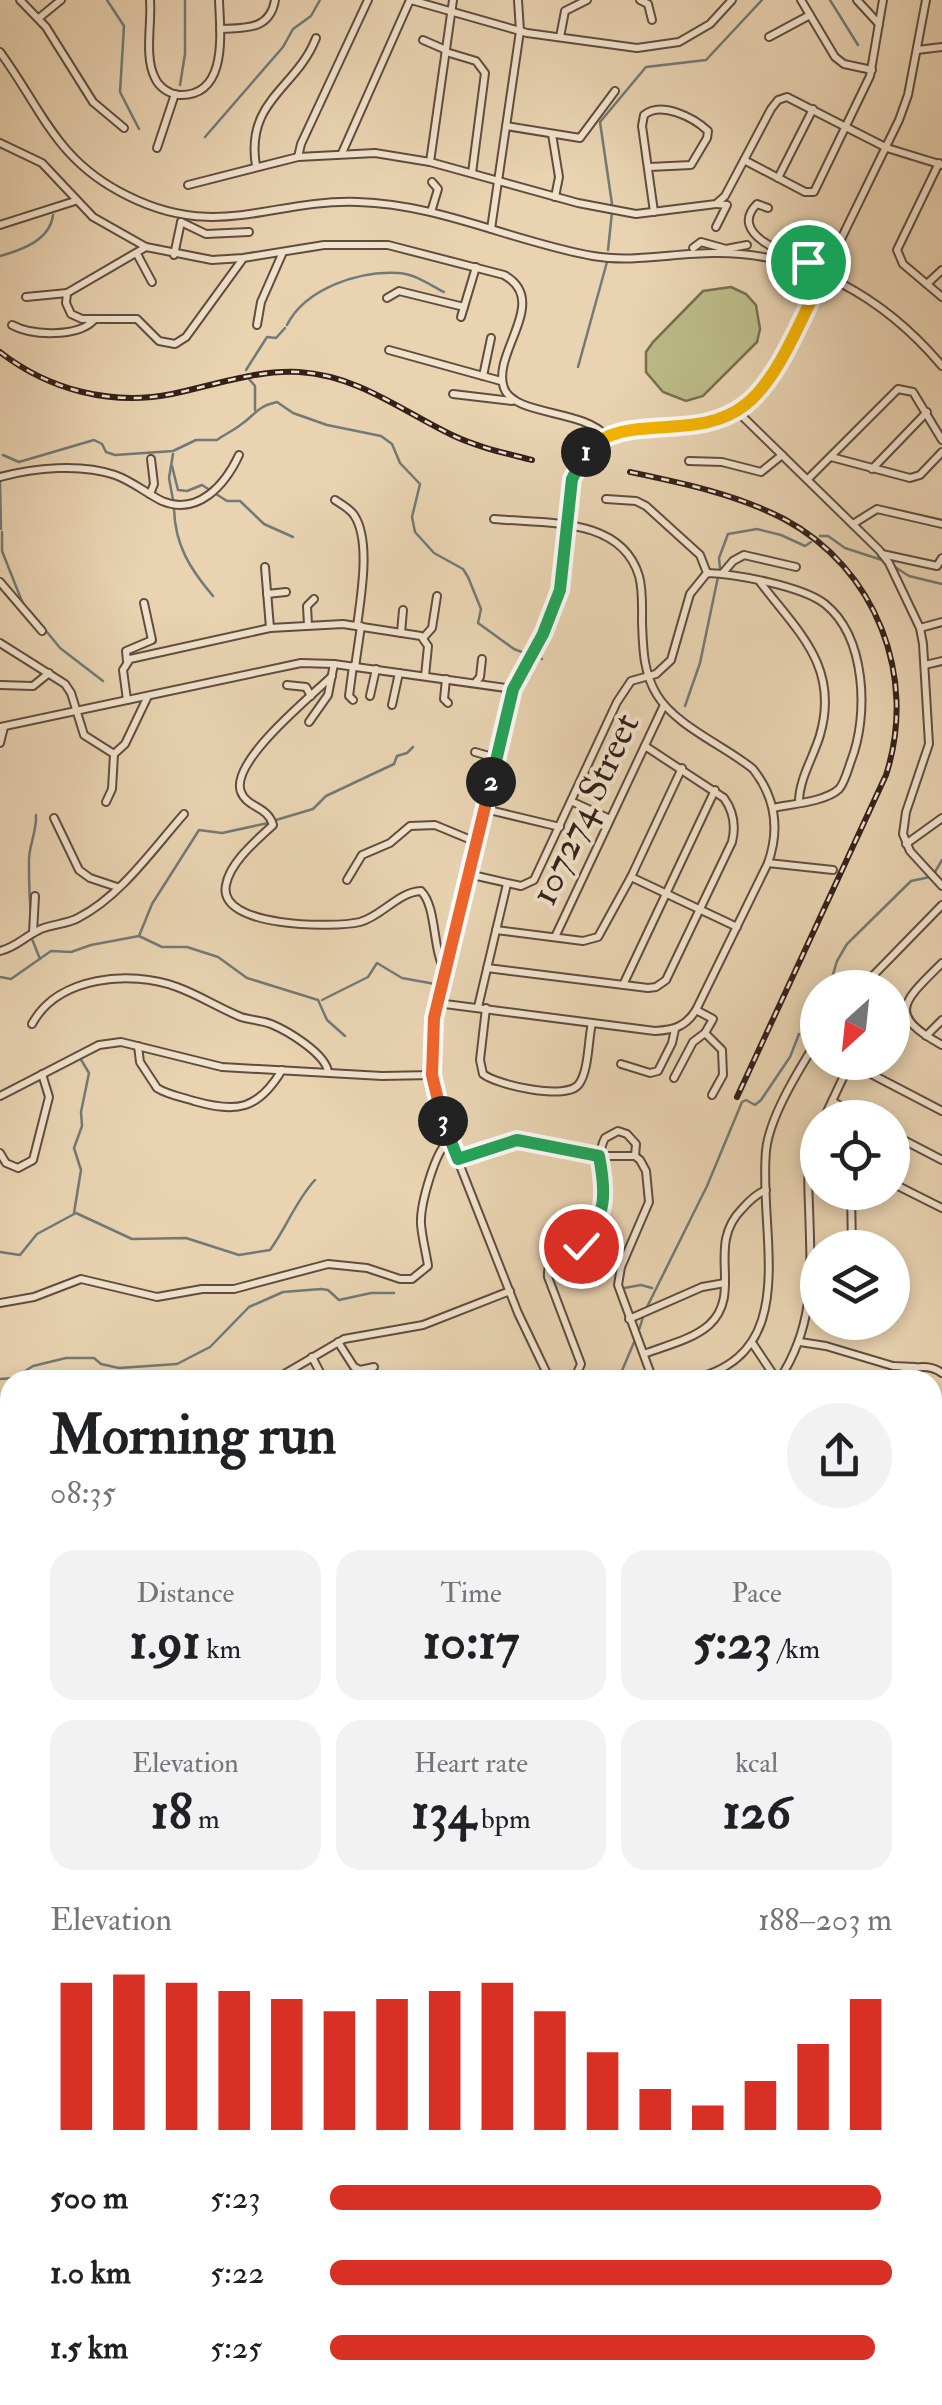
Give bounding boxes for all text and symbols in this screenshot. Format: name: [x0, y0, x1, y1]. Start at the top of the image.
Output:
pin: [766, 220, 851, 305]
icon: arrive: [781, 235, 836, 290]
pin: 1: [561, 427, 611, 477]
text: 1: [581, 434, 591, 469]
street label: 107274 Street: [520, 706, 650, 912]
pin: 2: [466, 757, 516, 807]
text: 2: [484, 764, 498, 799]
north arrow: [800, 970, 910, 1080]
map controls: [800, 970, 910, 1340]
pin: 3: [418, 1096, 468, 1146]
button: locate: [800, 1100, 910, 1210]
text: 3: [438, 1103, 448, 1138]
pin: [539, 1204, 624, 1289]
icon: check: [554, 1219, 609, 1274]
button: layers: [800, 1230, 910, 1340]
text: Morning run: [50, 1401, 336, 1470]
button: share: [787, 1403, 892, 1508]
text: 08:35: [50, 1473, 116, 1513]
text: Distance: [136, 1576, 234, 1611]
text: Time: [440, 1576, 502, 1611]
text: Pace: [732, 1576, 782, 1611]
text: 1.91: [129, 1611, 200, 1674]
text: 10:17: [423, 1611, 519, 1674]
text: 5:23: [693, 1611, 772, 1674]
text: km: [200, 1632, 241, 1667]
text: /km: [772, 1632, 820, 1667]
text: Elevation: [132, 1746, 239, 1781]
text: Heart rate: [414, 1746, 528, 1781]
text: kcal: [735, 1746, 778, 1781]
text: 18: [151, 1781, 192, 1844]
text: 134: [411, 1781, 475, 1844]
text: 126: [722, 1781, 791, 1844]
text: m: [192, 1802, 220, 1837]
text: bpm: [475, 1802, 531, 1837]
text: Elevation: [50, 1900, 172, 1940]
text: 188–203 m: [758, 1900, 892, 1940]
text: 500 m: [50, 2178, 128, 2218]
text: 5:23: [210, 2178, 260, 2218]
text: 1.0 km: [50, 2253, 131, 2293]
text: 5:22: [210, 2253, 264, 2293]
text: 1.5 km: [50, 2328, 128, 2368]
text: 5:25: [210, 2328, 262, 2368]

